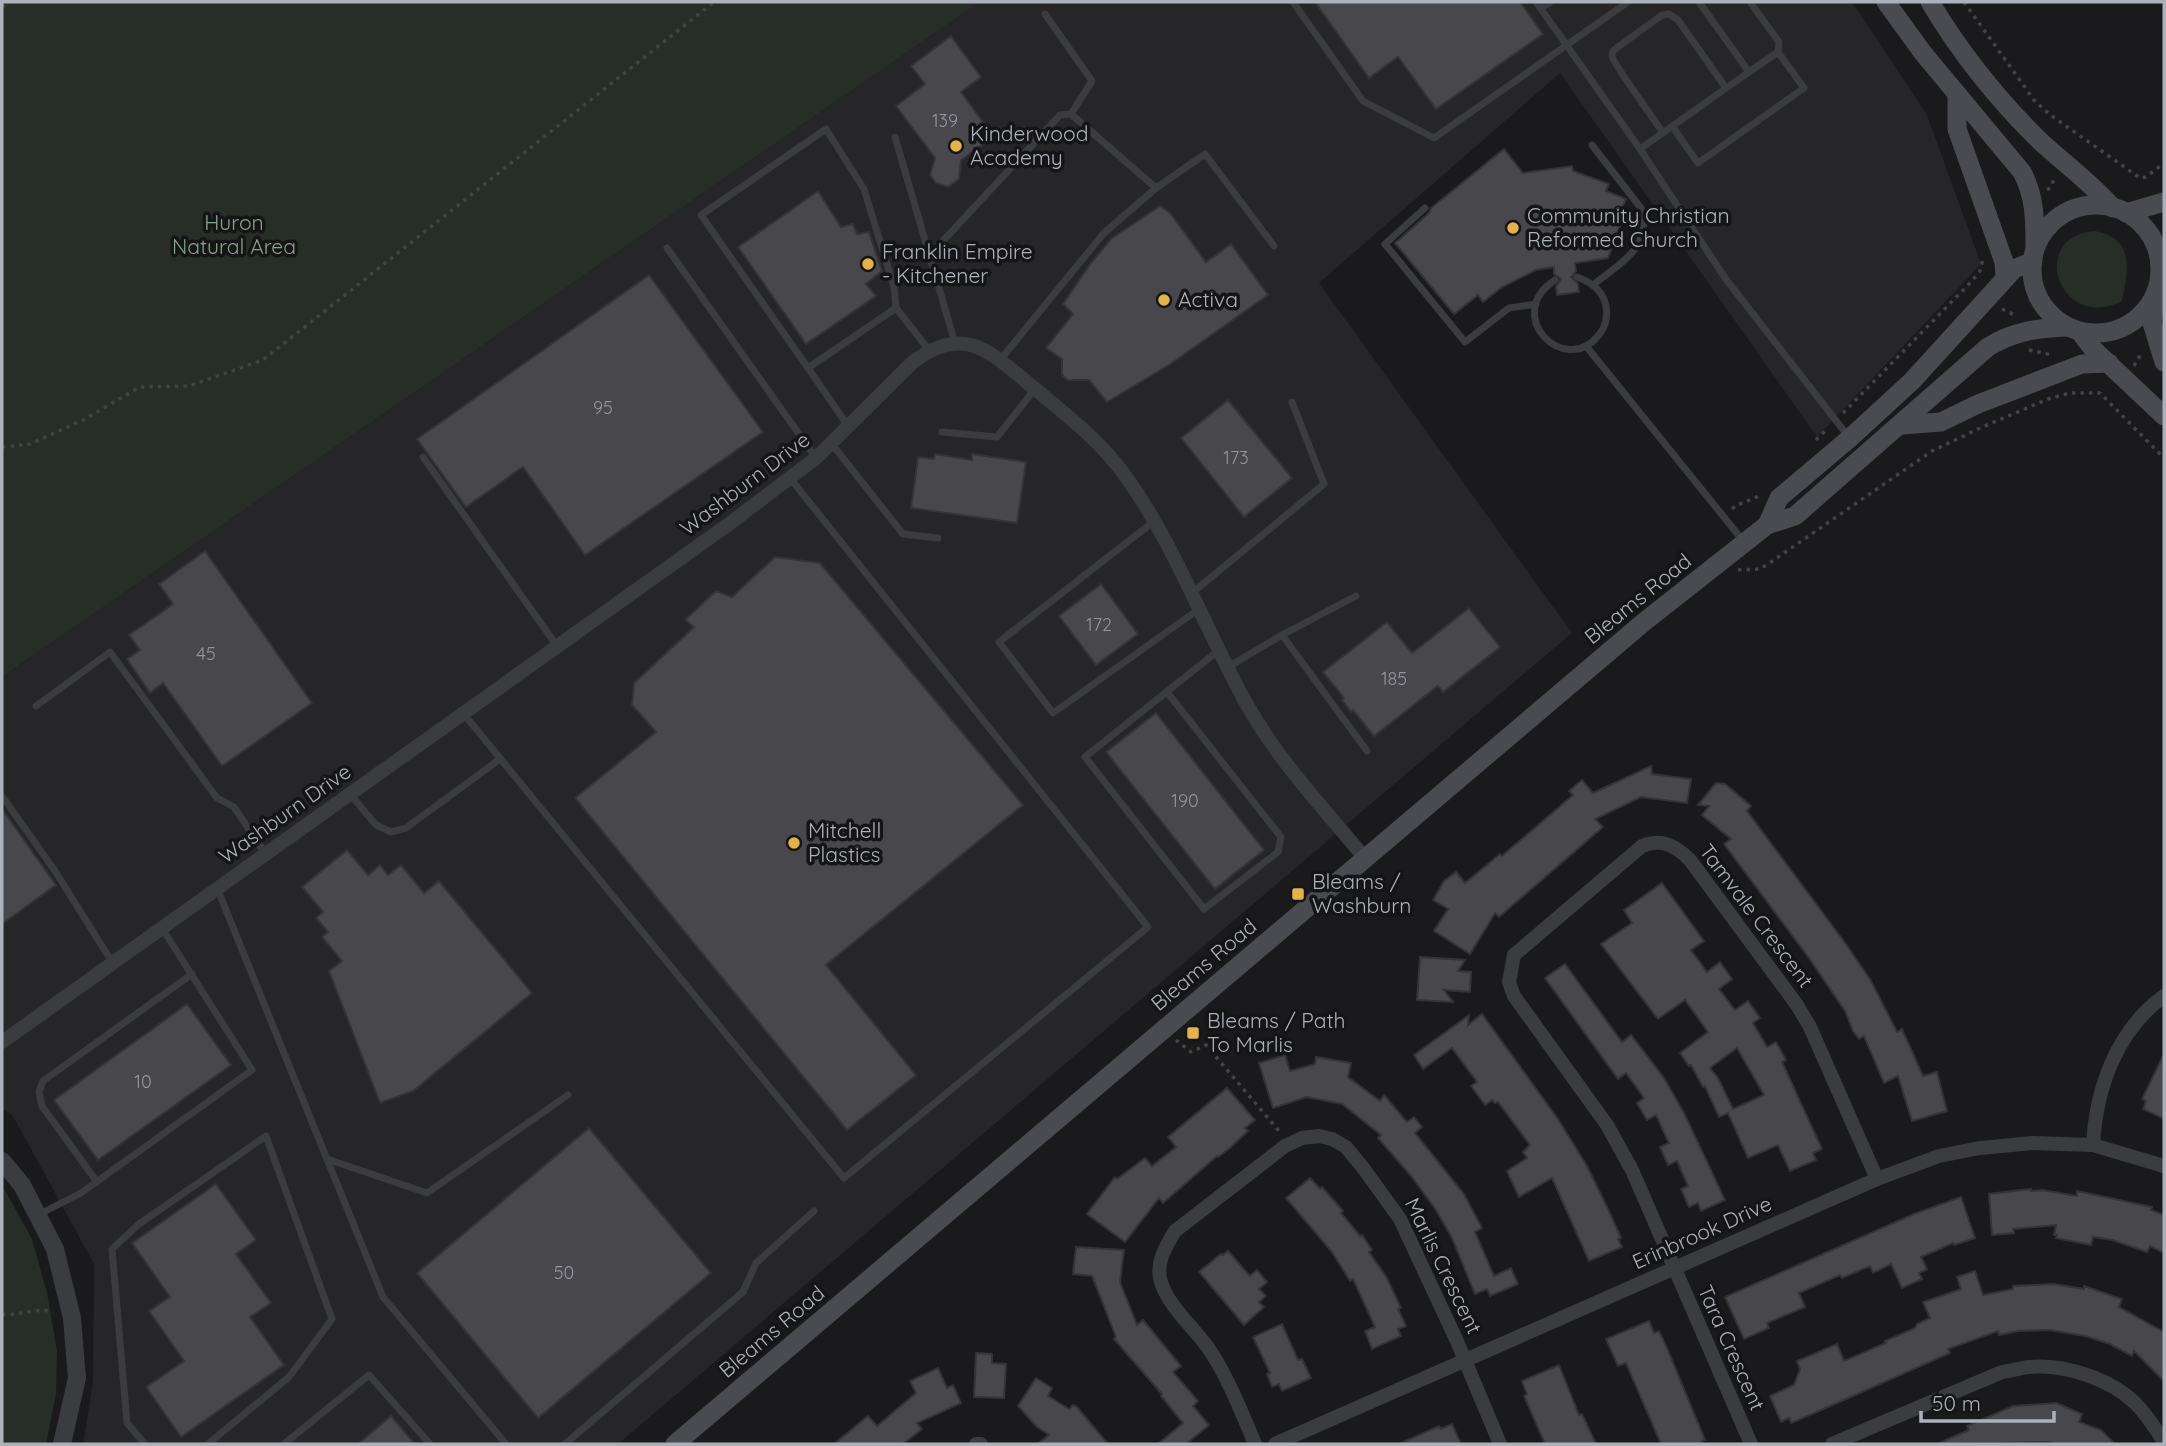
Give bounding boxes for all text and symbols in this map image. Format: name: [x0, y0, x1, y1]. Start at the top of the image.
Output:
house number: 139: [932, 109, 958, 132]
place label: Kinderwood Academy: [970, 120, 1088, 170]
marker: Kinderwood Academy: [948, 138, 964, 154]
place label: Community Christian Reformed Church: [1527, 202, 1730, 252]
park label: Huron Natural Area: [172, 209, 296, 259]
marker: Community Christian Reformed Church: [1505, 220, 1521, 236]
place label: Franklin Empire - Kitchener: [882, 238, 1033, 288]
marker: Franklin Empire - Kitchener: [860, 256, 876, 272]
place label: Activa: [1178, 286, 1238, 312]
marker: Activa: [1156, 292, 1172, 308]
house number: 95: [593, 396, 613, 419]
street label: Washburn Drive: [674, 426, 814, 540]
house number: 173: [1223, 446, 1249, 469]
street label: Bleams Road: [1579, 547, 1696, 649]
house number: 172: [1086, 613, 1112, 636]
house number: 45: [196, 642, 216, 665]
house number: 185: [1381, 667, 1407, 690]
street label: Washburn Drive: [213, 758, 356, 869]
house number: 190: [1171, 789, 1199, 812]
place label: Mitchell Plastics: [808, 817, 881, 867]
marker: Mitchell Plastics: [786, 835, 802, 851]
street label: Tamvale Crescent: [1694, 838, 1819, 992]
place label: Bleams / Washburn: [1312, 868, 1412, 918]
marker: Bleams / Washburn: [1290, 886, 1306, 902]
street label: Bleams Road: [1145, 913, 1261, 1016]
place label: Bleams / Path To Marlis: [1207, 1007, 1346, 1057]
marker: Bleams / Path To Marlis: [1185, 1025, 1201, 1041]
house number: 10: [134, 1070, 152, 1093]
street label: Erinbrook Drive: [1628, 1190, 1775, 1274]
street label: Marlis Crescent: [1400, 1193, 1488, 1338]
house number: 50: [554, 1261, 574, 1284]
street label: Bleams Road: [713, 1280, 829, 1383]
street label: Tara Crescent: [1693, 1281, 1771, 1414]
scale bar: [1921, 1380, 2054, 1424]
text: 50 m: [1932, 1390, 1981, 1416]

